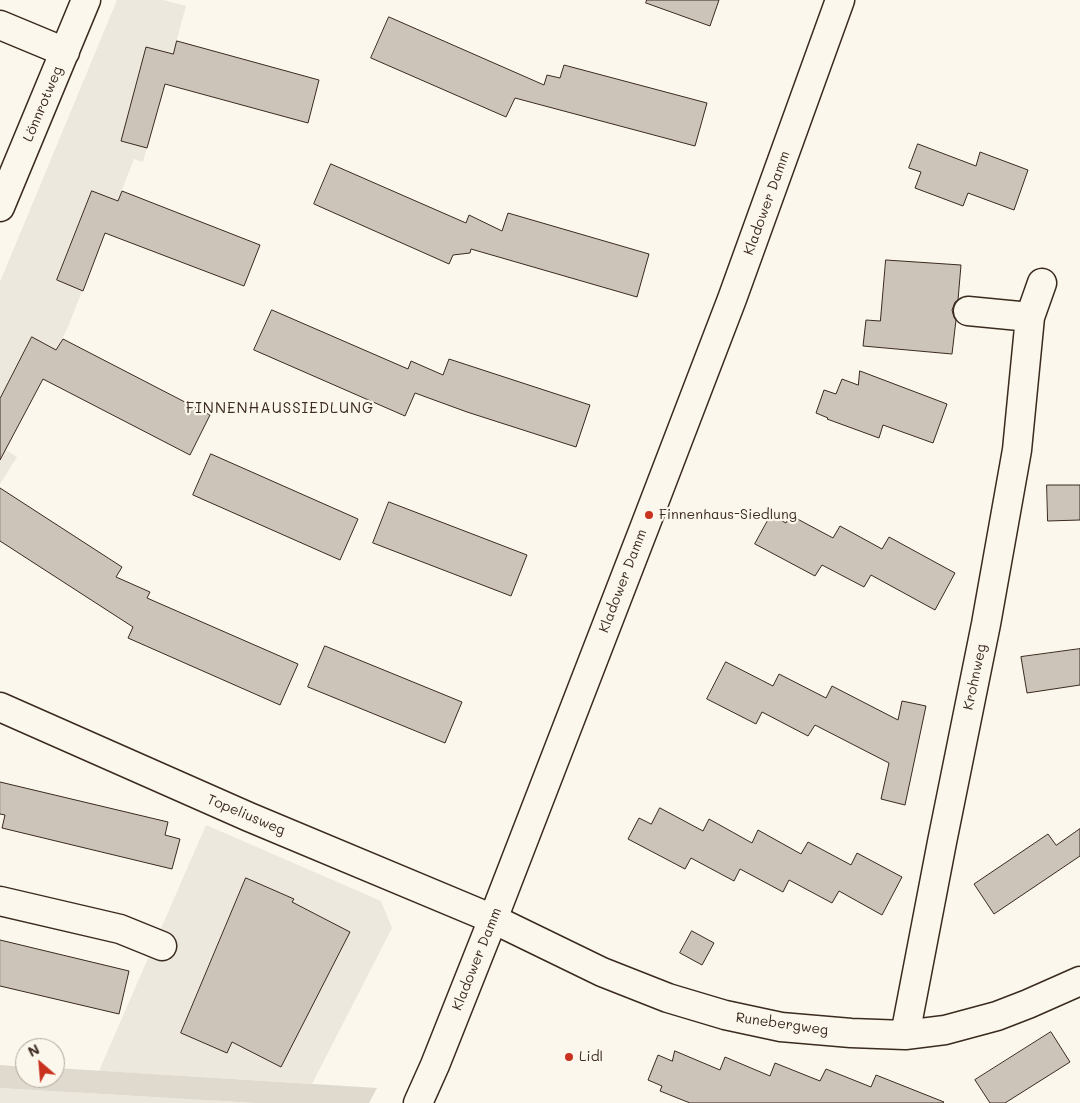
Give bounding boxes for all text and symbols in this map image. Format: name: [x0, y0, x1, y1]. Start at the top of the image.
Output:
street label: Lönnrotweg: [20, 64, 66, 144]
street label: Kladower Damm: [740, 149, 794, 257]
district label: FINNENHAUSSIEDLUNG: [184, 399, 376, 417]
place label: Finnenhaus-Siedlung: [659, 507, 797, 523]
marker: Finnenhaus-Siedlung: [643, 509, 655, 521]
street label: Kladower Damm: [596, 527, 650, 635]
street label: Krohnweg: [960, 642, 990, 712]
street label: Topeliusweg: [204, 791, 288, 839]
street label: Kladower Damm: [449, 905, 505, 1013]
street label: Runebergweg: [735, 1009, 829, 1039]
north arrow: [15, 1038, 65, 1088]
text: N: [24, 1039, 42, 1061]
place label: Lidl: [579, 1049, 603, 1065]
marker: Lidl: [563, 1051, 575, 1063]

